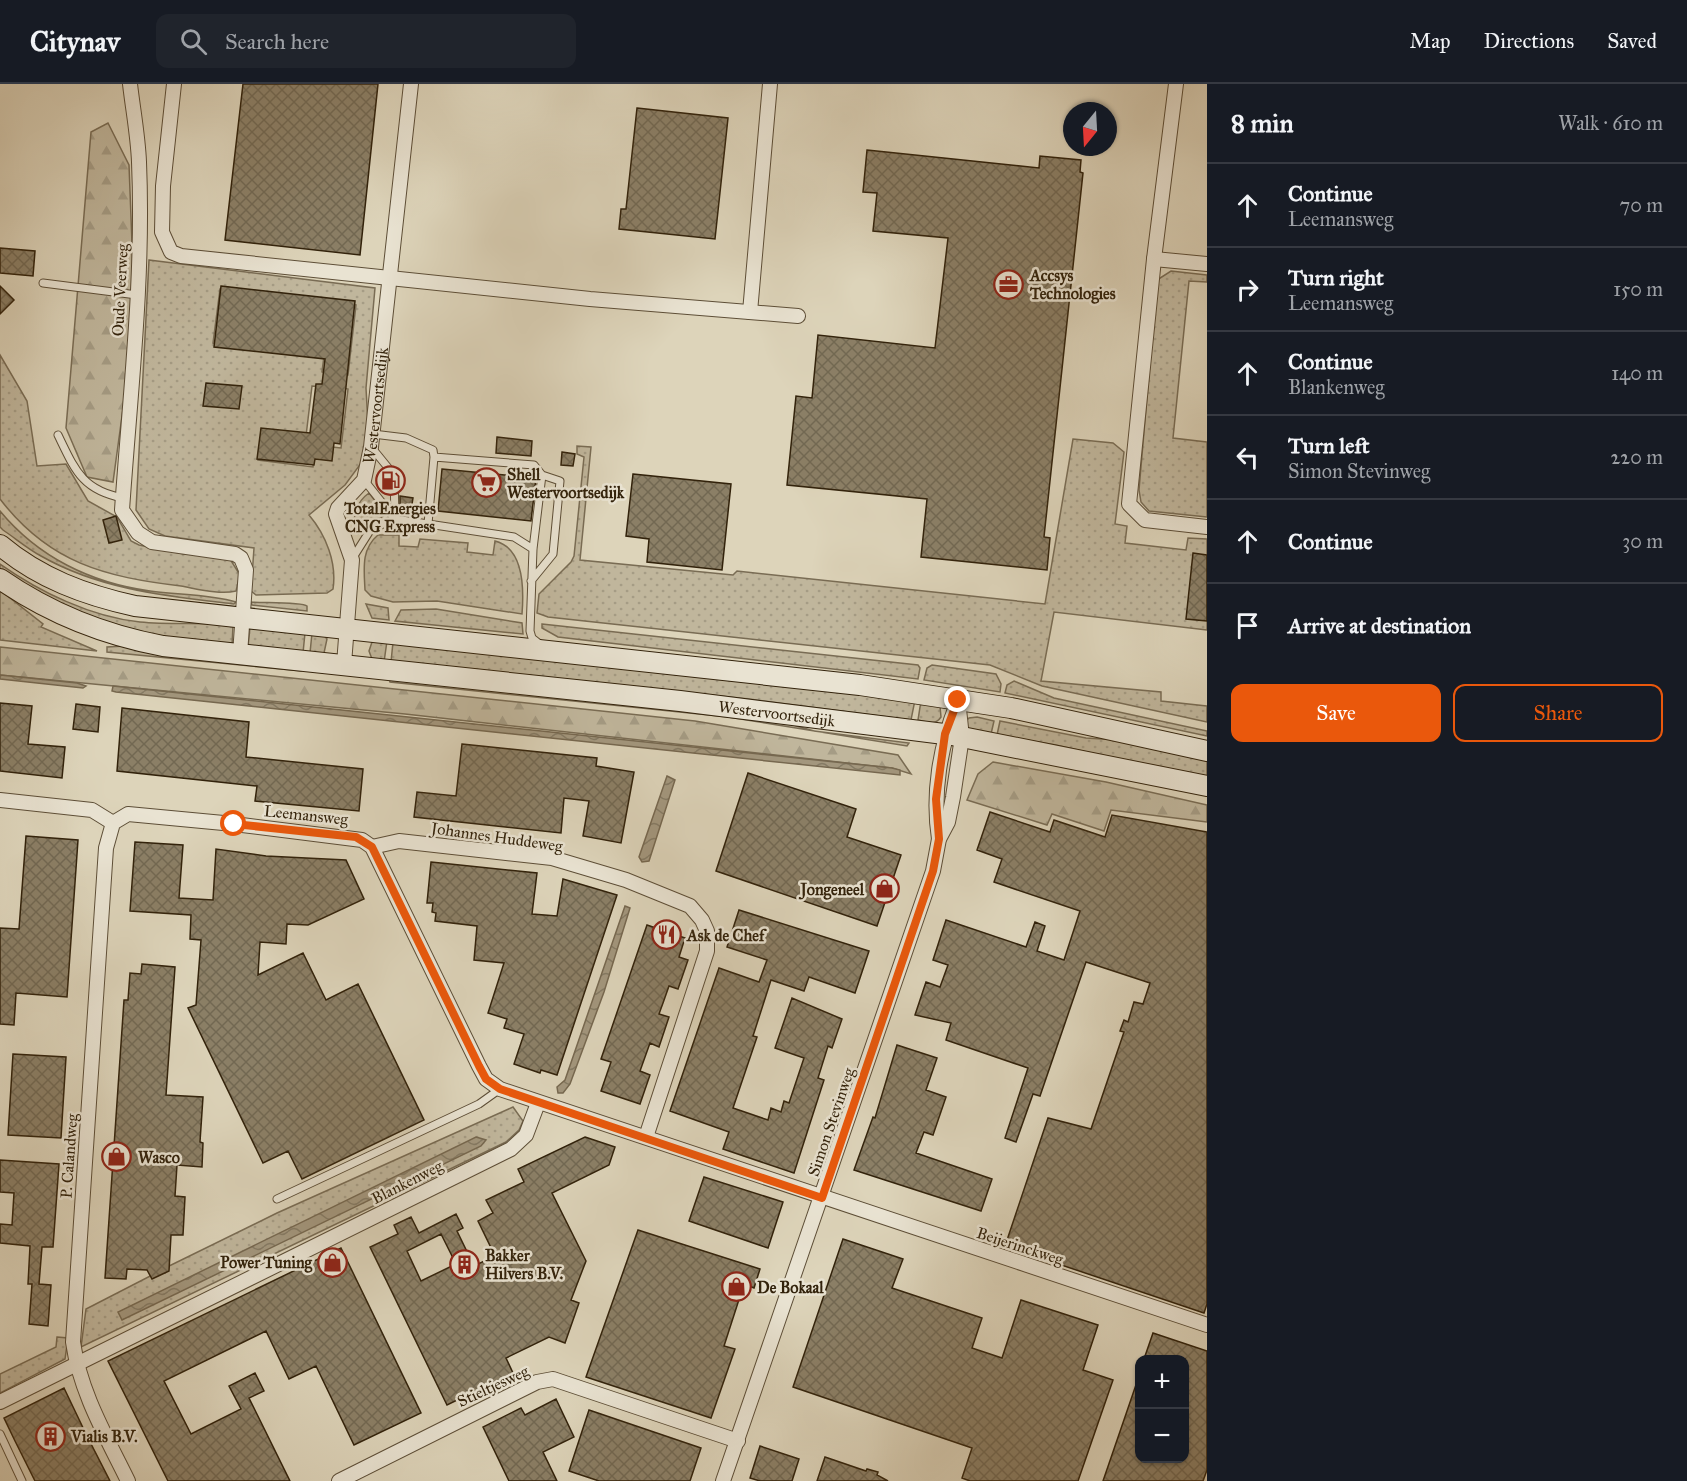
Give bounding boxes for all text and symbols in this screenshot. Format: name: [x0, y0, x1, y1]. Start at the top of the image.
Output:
search box: [156, 14, 576, 68]
text: Citynav: [30, 24, 120, 59]
icon: search: [177, 25, 210, 58]
text: Search here: [225, 28, 329, 55]
text: Map: [1410, 28, 1451, 54]
text: Directions: [1484, 28, 1574, 54]
text: Saved: [1607, 28, 1657, 54]
north arrow: [1063, 102, 1117, 156]
text: 8 min: [1231, 107, 1294, 139]
text: Walk · 610 m: [1558, 111, 1663, 135]
text: Continue: [1288, 180, 1373, 207]
icon: ahead: [1231, 189, 1264, 222]
text: 70 m: [1620, 193, 1663, 217]
text: Leemansweg: [1288, 207, 1393, 231]
street label: Oude Veerweg: [108, 243, 133, 337]
text: Turn right: [1288, 264, 1384, 291]
place label: Accsys Technologies: [1029, 266, 1116, 304]
office icon: Accsys Technologies: [993, 268, 1025, 300]
icon: right: [1231, 273, 1264, 306]
text: 150 m: [1613, 277, 1663, 301]
text: Leemansweg: [1288, 291, 1393, 315]
street label: Westervoortsedijk: [358, 346, 392, 466]
text: Continue: [1288, 348, 1373, 375]
icon: ahead: [1231, 357, 1264, 390]
text: 140 m: [1611, 361, 1663, 385]
text: Blankenweg: [1288, 375, 1385, 399]
text: Turn left: [1288, 432, 1370, 459]
icon: left: [1231, 441, 1264, 474]
text: 220 m: [1611, 445, 1663, 469]
text: Simon Stevinweg: [1288, 459, 1430, 483]
fuel station icon: TotalEnergies CNG Express: [374, 464, 406, 496]
place label: Shell Westervoortsedijk: [507, 465, 625, 503]
supermarket icon: Shell Westervoortsedijk: [470, 467, 502, 499]
place label: TotalEnergies CNG Express: [343, 499, 436, 537]
icon: ahead: [1231, 525, 1264, 558]
text: Continue: [1288, 528, 1373, 555]
text: 30 m: [1622, 529, 1663, 553]
icon: arrive: [1231, 609, 1264, 642]
text: Arrive at destination: [1288, 612, 1471, 639]
button: Save: [1231, 684, 1441, 742]
button: Share: [1453, 684, 1663, 742]
route end: [944, 686, 970, 712]
street label: Westervoortsedijk: [717, 696, 837, 730]
street label: Leemansweg: [263, 801, 349, 830]
route start: [220, 810, 246, 836]
street label: Johannes Huddeweg: [428, 818, 564, 857]
shop icon: Jongeneel: [869, 873, 901, 905]
place label: Jongeneel: [799, 880, 865, 900]
restaurant icon: Ask de Chef: [650, 919, 682, 951]
place label: Ask de Chef: [686, 926, 767, 945]
street label: Simon Stevinweg: [803, 1065, 860, 1179]
street label: P. Calandweg: [57, 1112, 82, 1199]
shop icon: Wasco: [101, 1141, 133, 1173]
place label: Wasco: [138, 1148, 180, 1167]
street label: Blankenweg: [368, 1156, 447, 1209]
street label: Beijerinckweg: [974, 1223, 1066, 1270]
shop icon: Power Tuning: [317, 1246, 349, 1278]
place label: Bakker Hilvers B.V.: [485, 1246, 563, 1283]
building icon: Bakker Hilvers B.V.: [448, 1248, 480, 1280]
place label: Power Tuning: [220, 1253, 313, 1273]
shop icon: De Bokaal: [720, 1271, 752, 1303]
place label: De Bokaal: [757, 1278, 824, 1297]
map controls: [1135, 1355, 1189, 1463]
button: +: [1135, 1355, 1189, 1409]
street label: Stieltjesweg: [454, 1361, 533, 1412]
button: −: [1135, 1409, 1189, 1463]
building icon: Vialis B.V.: [34, 1420, 66, 1452]
place label: Vialis B.V.: [70, 1427, 138, 1446]

